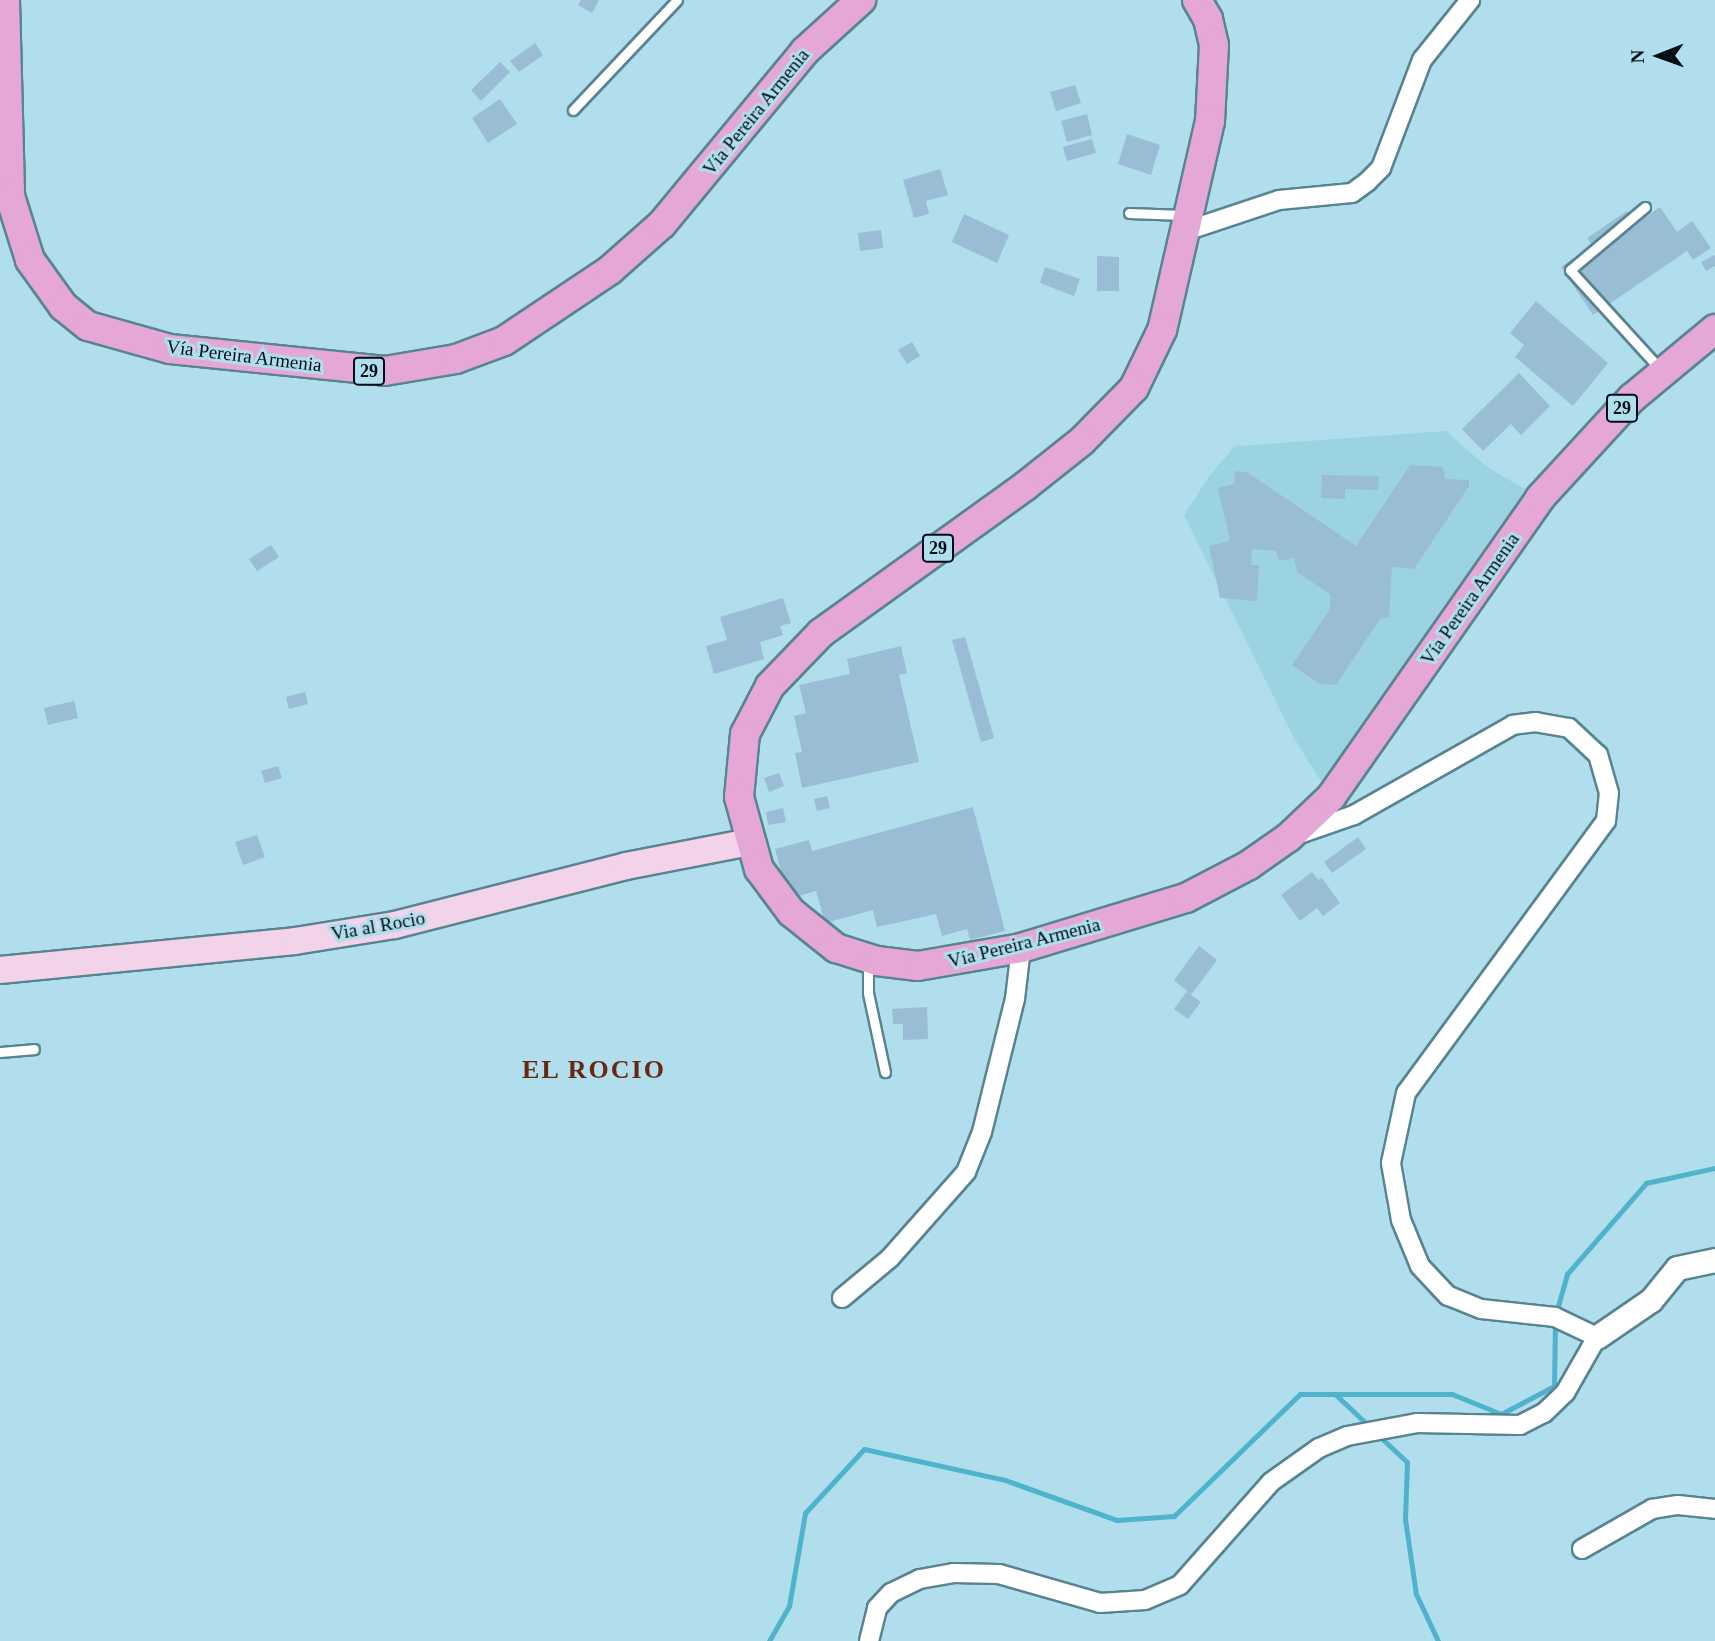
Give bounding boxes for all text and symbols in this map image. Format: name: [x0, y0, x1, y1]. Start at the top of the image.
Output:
north arrow: [1624, 21, 1694, 91]
street label: Vía Pereira Armenia: [698, 44, 814, 180]
text: N: [1627, 49, 1648, 63]
street label: Vía Pereira Armenia: [165, 335, 323, 377]
road number: 29: [352, 356, 386, 386]
road number: 29: [1604, 394, 1640, 422]
street label: Vía Pereira Armenia: [1416, 528, 1524, 670]
road number: 29: [920, 534, 956, 562]
street label: Via al Rocio: [329, 907, 427, 945]
street label: Vía Pereira Armenia: [945, 913, 1103, 973]
district label: EL ROCIO: [522, 1054, 666, 1086]

